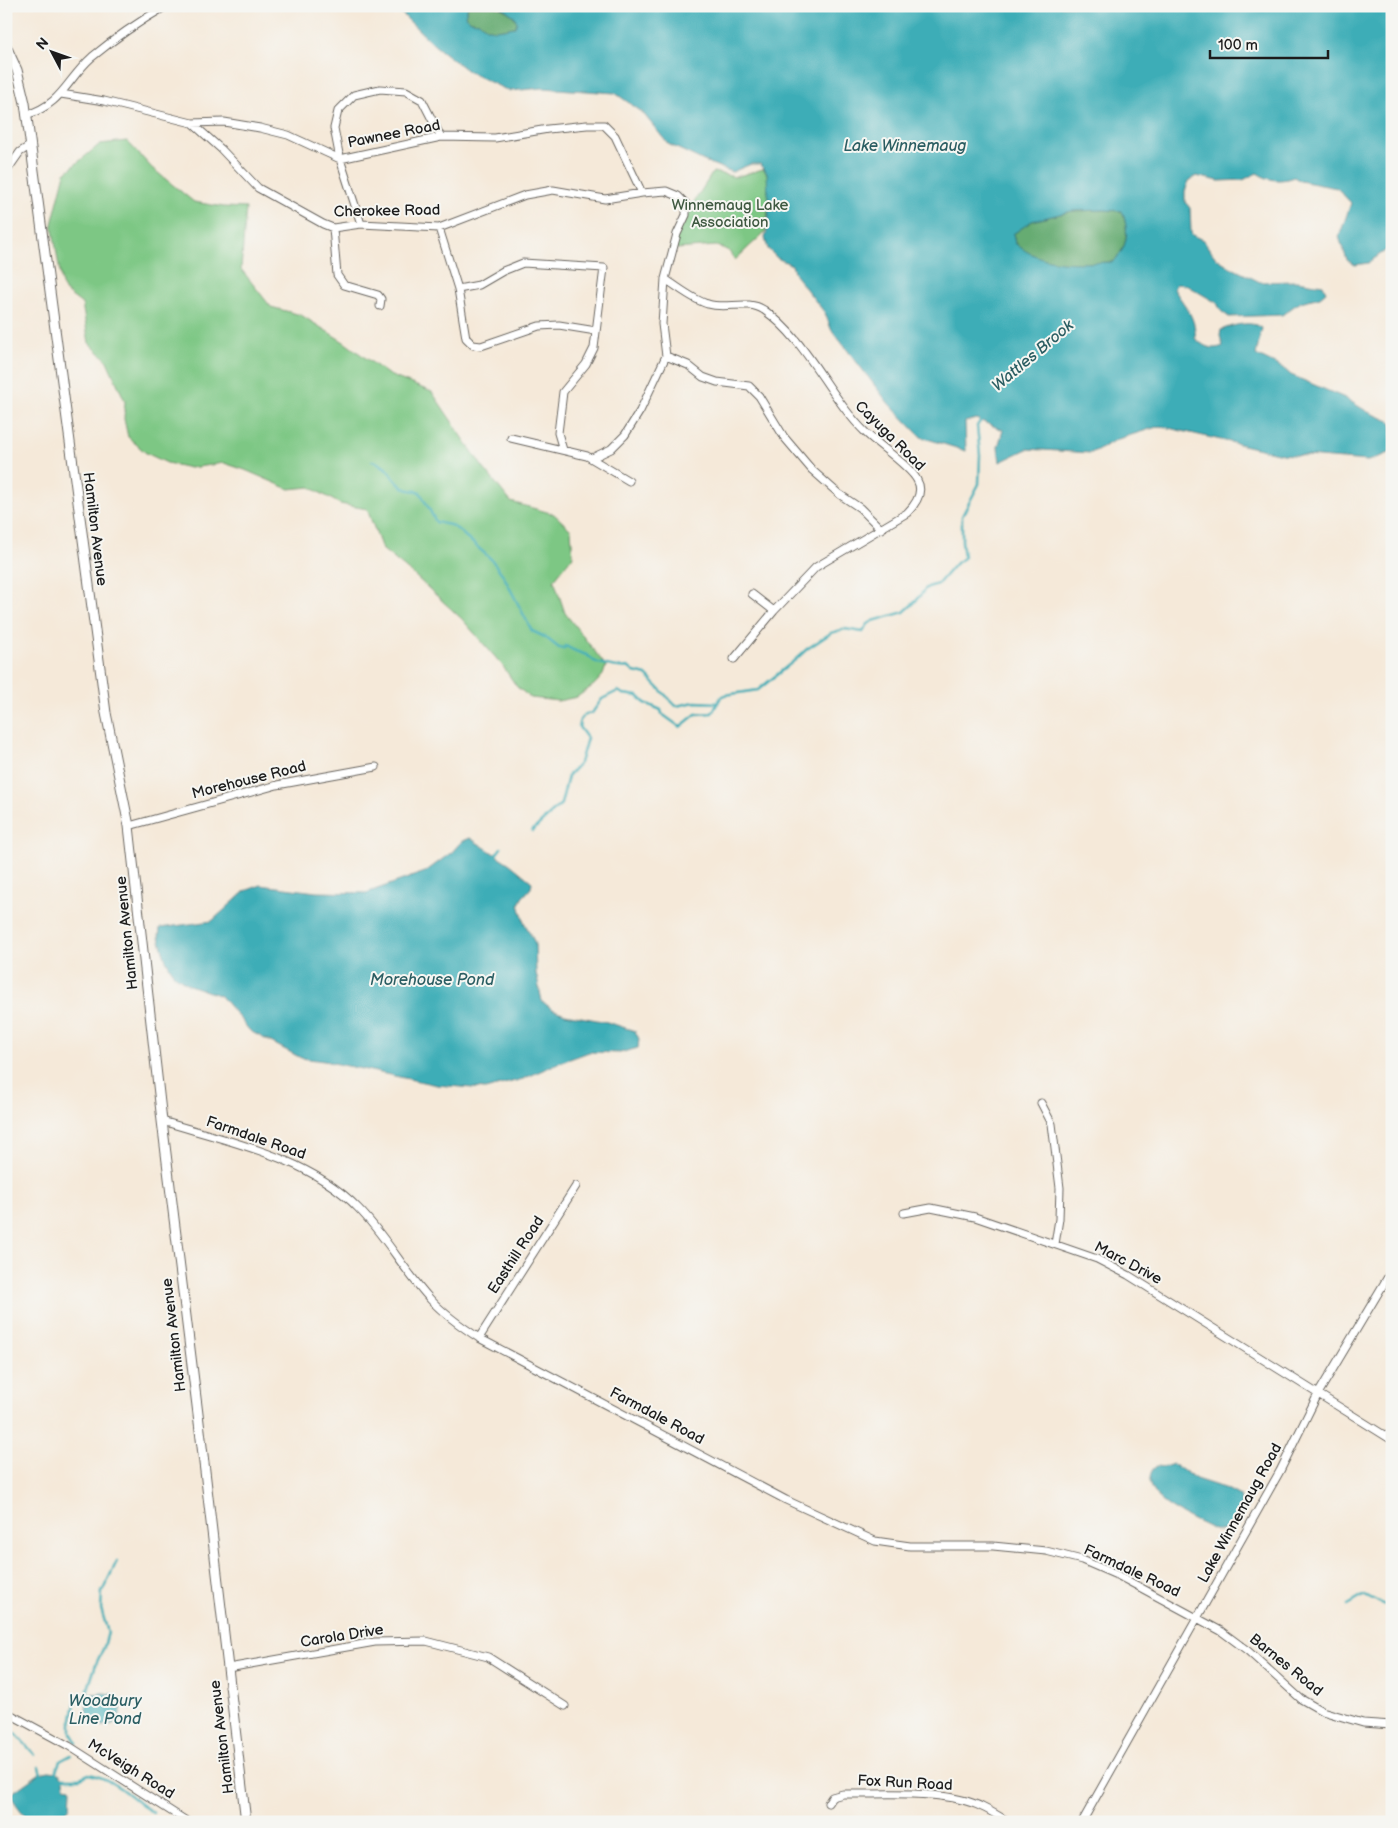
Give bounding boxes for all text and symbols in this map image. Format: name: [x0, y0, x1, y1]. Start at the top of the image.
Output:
north arrow: [28, 28, 78, 78]
scale bar: [1210, 28, 1328, 60]
text: N: [33, 34, 52, 53]
text: 100 m: [1218, 36, 1258, 55]
street label: Pawnee Road: [346, 116, 442, 152]
water label: Lake Winnemaug: [844, 137, 966, 156]
park label: Winnemaug Lake Association: [672, 196, 789, 232]
street label: Cherokee Road: [333, 201, 441, 221]
water label: Wattles Brook: [988, 316, 1079, 396]
street label: Cayuga Road: [851, 397, 929, 475]
street label: Hamilton Avenue: [79, 471, 111, 587]
street label: Morehouse Road: [190, 757, 308, 803]
street label: Hamilton Avenue: [112, 875, 142, 991]
water label: Morehouse Pond: [370, 971, 495, 990]
street label: Farmdale Road: [204, 1112, 308, 1164]
street label: Easthill Road: [484, 1212, 548, 1298]
street label: Marc Drive: [1091, 1237, 1165, 1289]
street label: Hamilton Avenue: [158, 1277, 190, 1393]
street label: Farmdale Road: [606, 1383, 708, 1449]
street label: Lake Winnemaug Road: [1194, 1440, 1286, 1586]
street label: Farmdale Road: [1081, 1540, 1183, 1602]
street label: Carola Drive: [299, 1620, 385, 1652]
street label: Barnes Road: [1245, 1630, 1327, 1700]
street label: Hamilton Avenue: [206, 1679, 238, 1795]
water label: Woodbury Line Pond: [68, 1692, 142, 1729]
street label: McVeigh Road: [84, 1735, 178, 1803]
street label: Fox Run Road: [857, 1771, 953, 1795]

